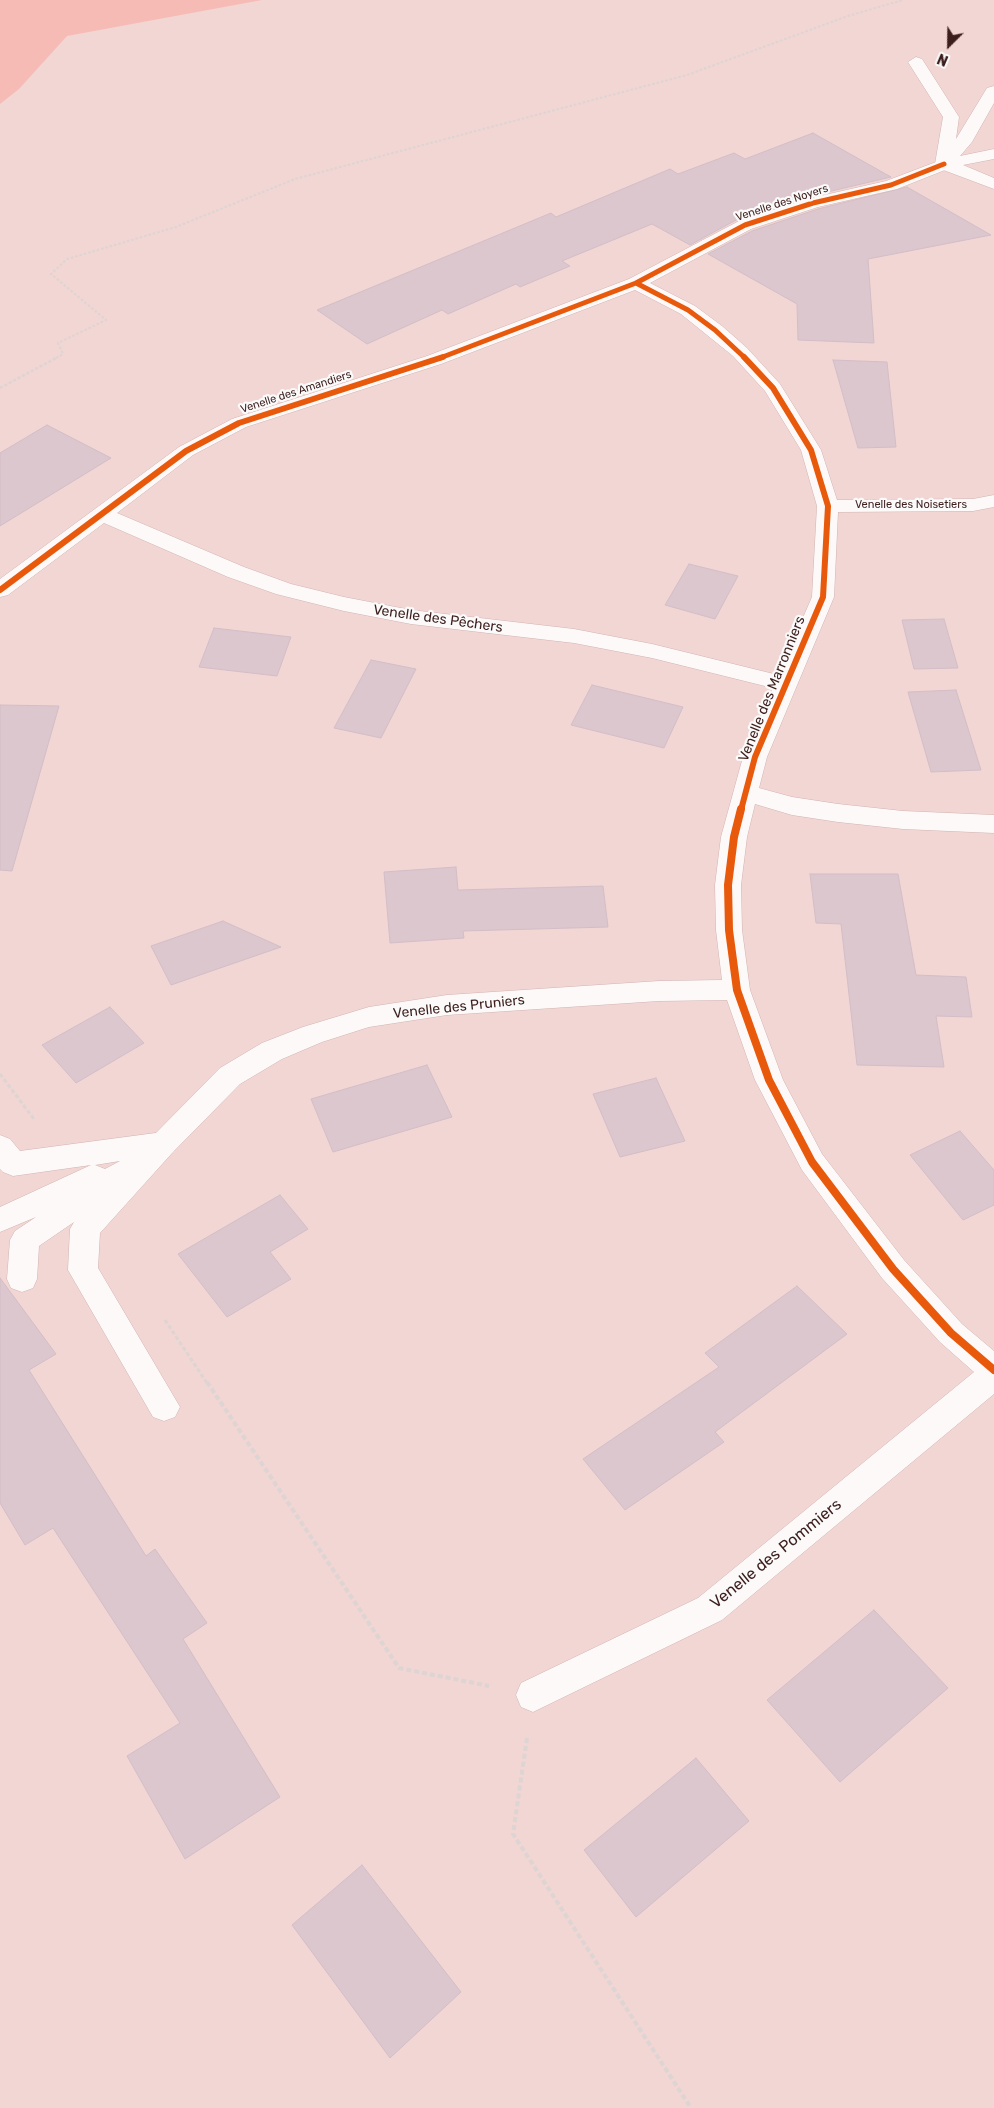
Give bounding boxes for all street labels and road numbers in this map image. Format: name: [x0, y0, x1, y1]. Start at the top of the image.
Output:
street label: Venelle des Noyers: [734, 182, 830, 224]
street label: Venelle des Amandiers: [239, 368, 353, 416]
street label: Venelle des Noisetiers: [855, 498, 967, 512]
street label: Venelle des Pêchers: [372, 602, 504, 636]
street label: Venelle des Marronniers: [735, 614, 809, 764]
street label: Venelle des Pruniers: [392, 992, 526, 1022]
street label: Venelle des Pommiers: [706, 1495, 846, 1613]

